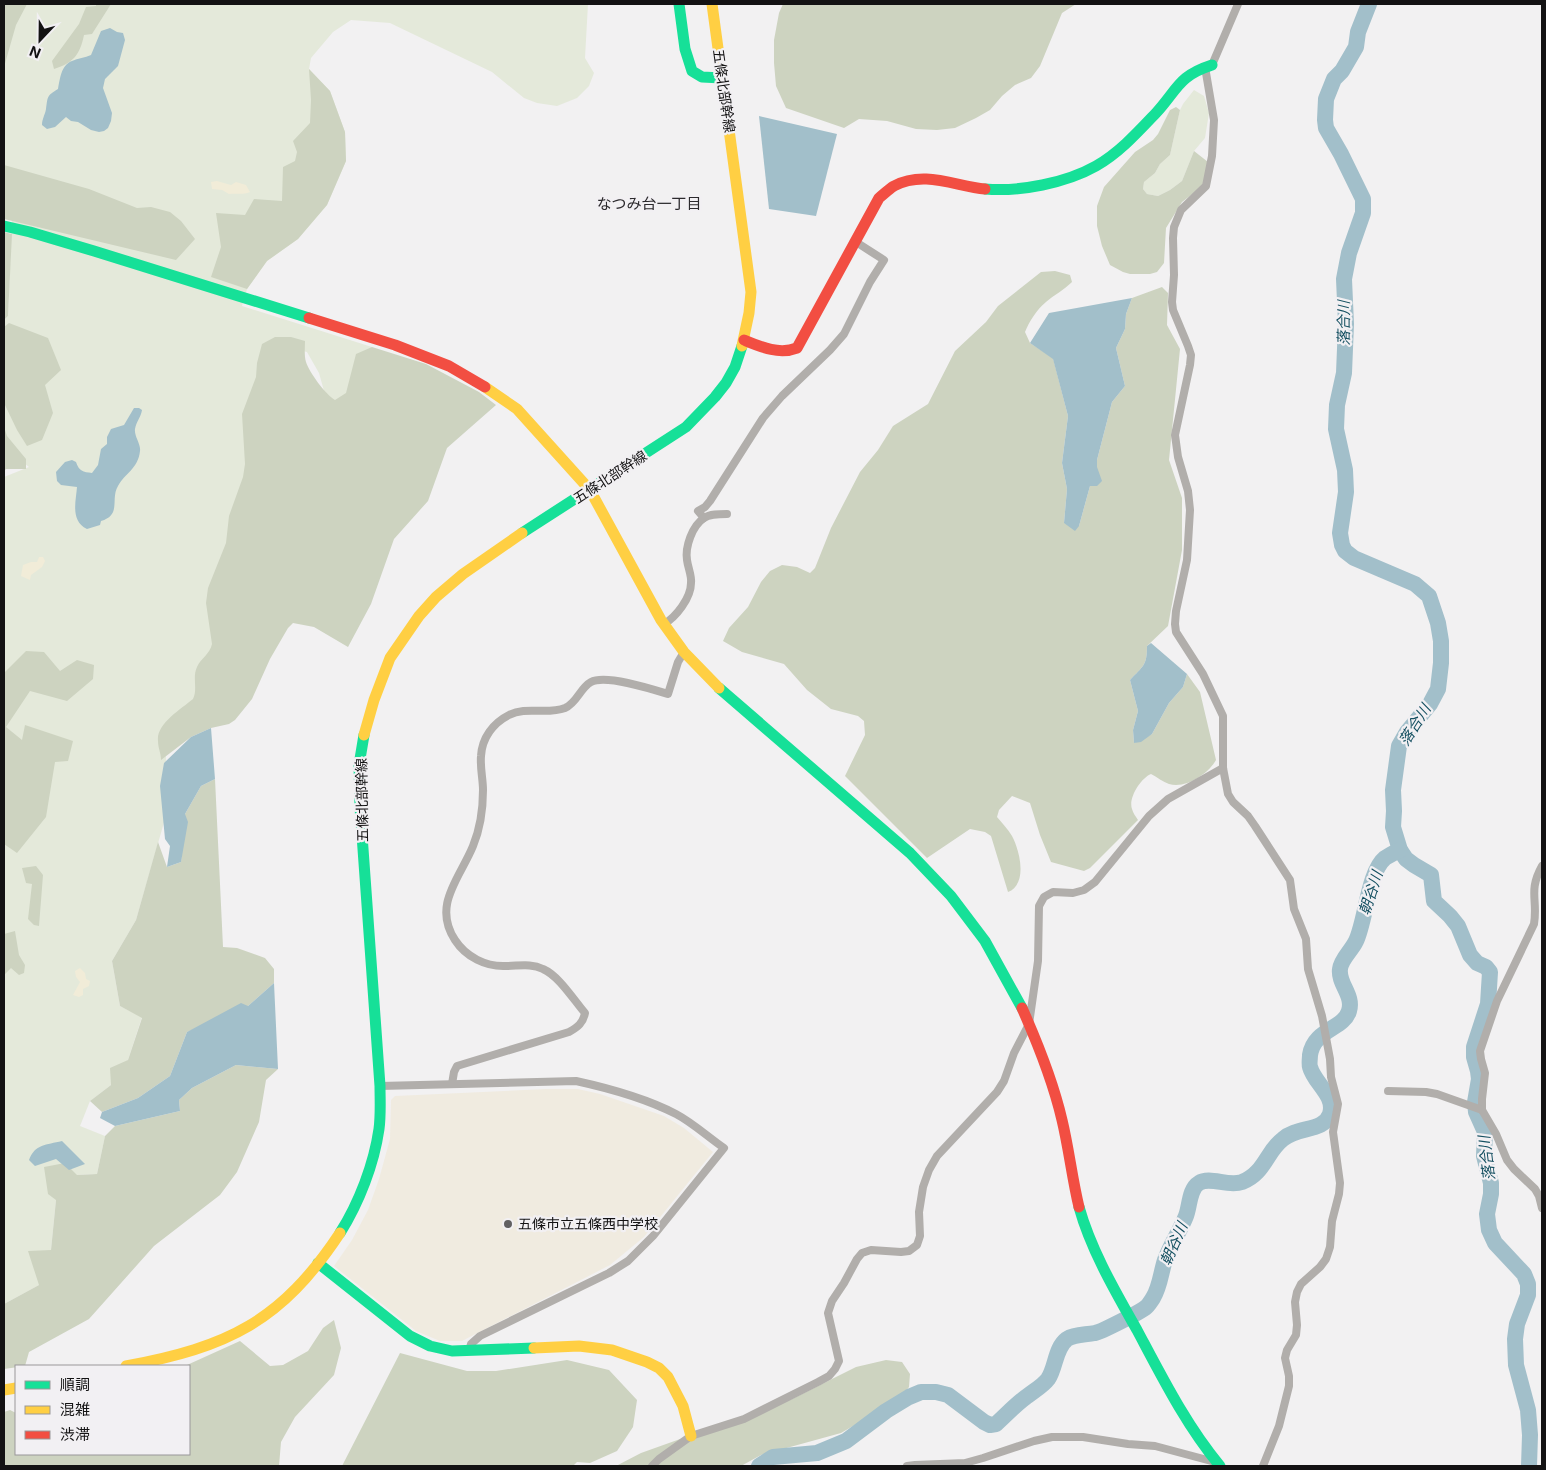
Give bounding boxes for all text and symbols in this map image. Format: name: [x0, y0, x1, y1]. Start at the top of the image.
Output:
north arrow: [15, 15, 65, 65]
text: N: [27, 43, 43, 62]
street label: 五條北部幹線: [710, 48, 739, 134]
district label: なつみ台一丁目: [596, 194, 702, 213]
water label: 落合川: [1334, 299, 1353, 346]
street label: 五條北部幹線: [570, 447, 650, 507]
water label: 落合川: [1395, 699, 1436, 749]
street label: 五條北部幹線: [352, 758, 371, 842]
water label: 朝谷川: [1355, 867, 1387, 917]
water label: 落合川: [1474, 1133, 1499, 1182]
place label: 五條市立五條西中学校: [518, 1215, 658, 1232]
marker: 五條市立五條西中学校: [502, 1218, 514, 1230]
water label: 朝谷川: [1156, 1218, 1192, 1268]
legend: [15, 1365, 190, 1455]
text: 順調: [60, 1375, 90, 1394]
text: 混雑: [60, 1400, 90, 1419]
text: 渋滞: [60, 1425, 90, 1444]

